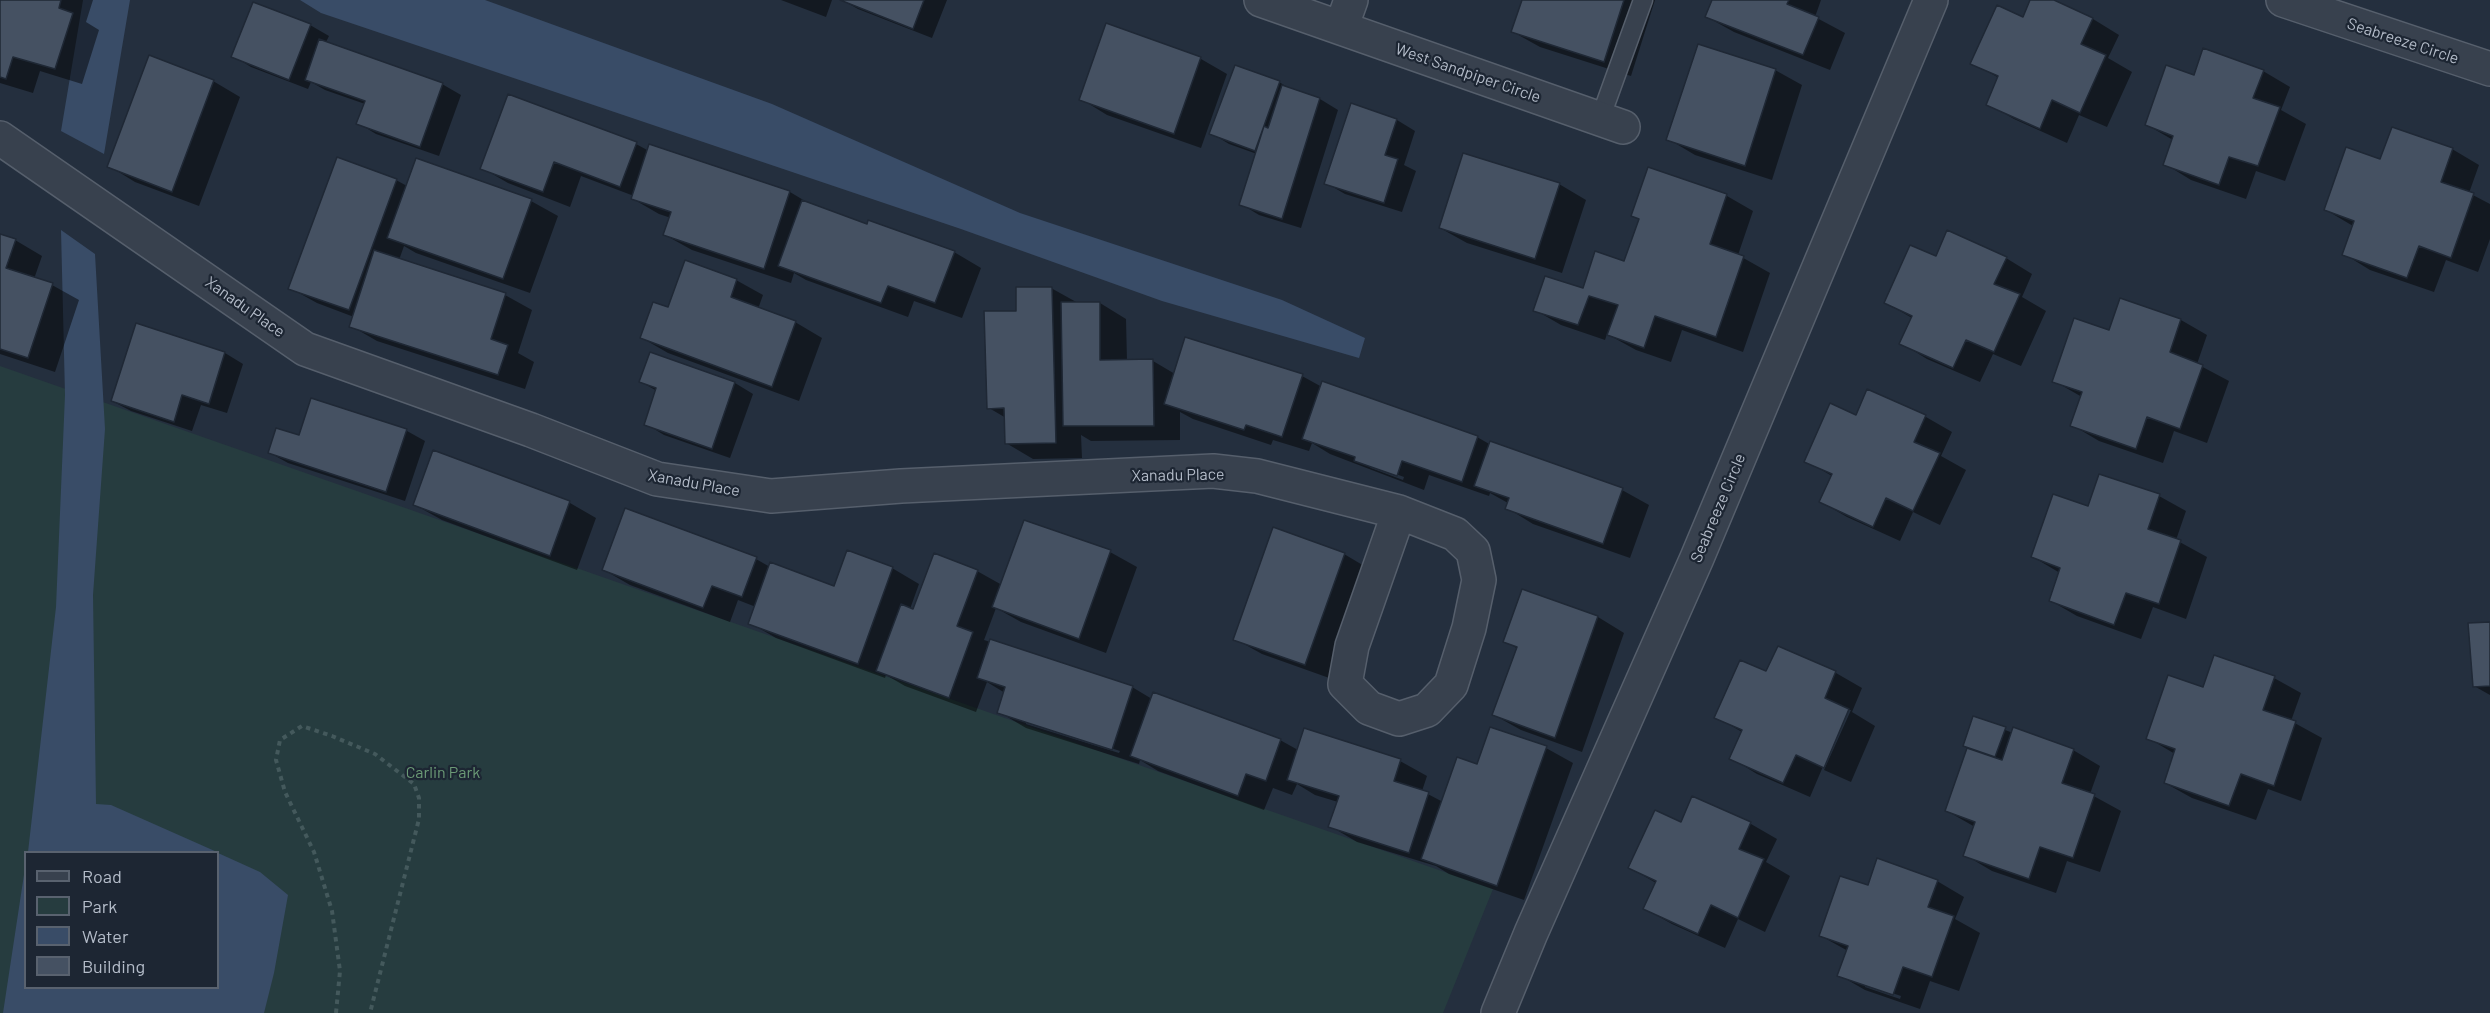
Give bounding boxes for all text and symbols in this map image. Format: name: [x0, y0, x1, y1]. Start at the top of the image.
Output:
street label: Seabreeze Circle: [2345, 14, 2461, 68]
street label: West Sandpiper Circle: [1393, 39, 1543, 107]
street label: Xanadu Place: [201, 272, 289, 342]
street label: Seabreeze Circle: [1686, 451, 1750, 565]
street label: Xanadu Place: [647, 465, 741, 501]
street label: Xanadu Place: [1131, 465, 1225, 485]
park label: Carlin Park: [406, 763, 480, 783]
legend: [24, 851, 219, 989]
text: Road: [82, 865, 122, 887]
text: Park: [82, 895, 117, 917]
text: Water: [82, 925, 129, 947]
text: Building: [82, 955, 145, 977]

